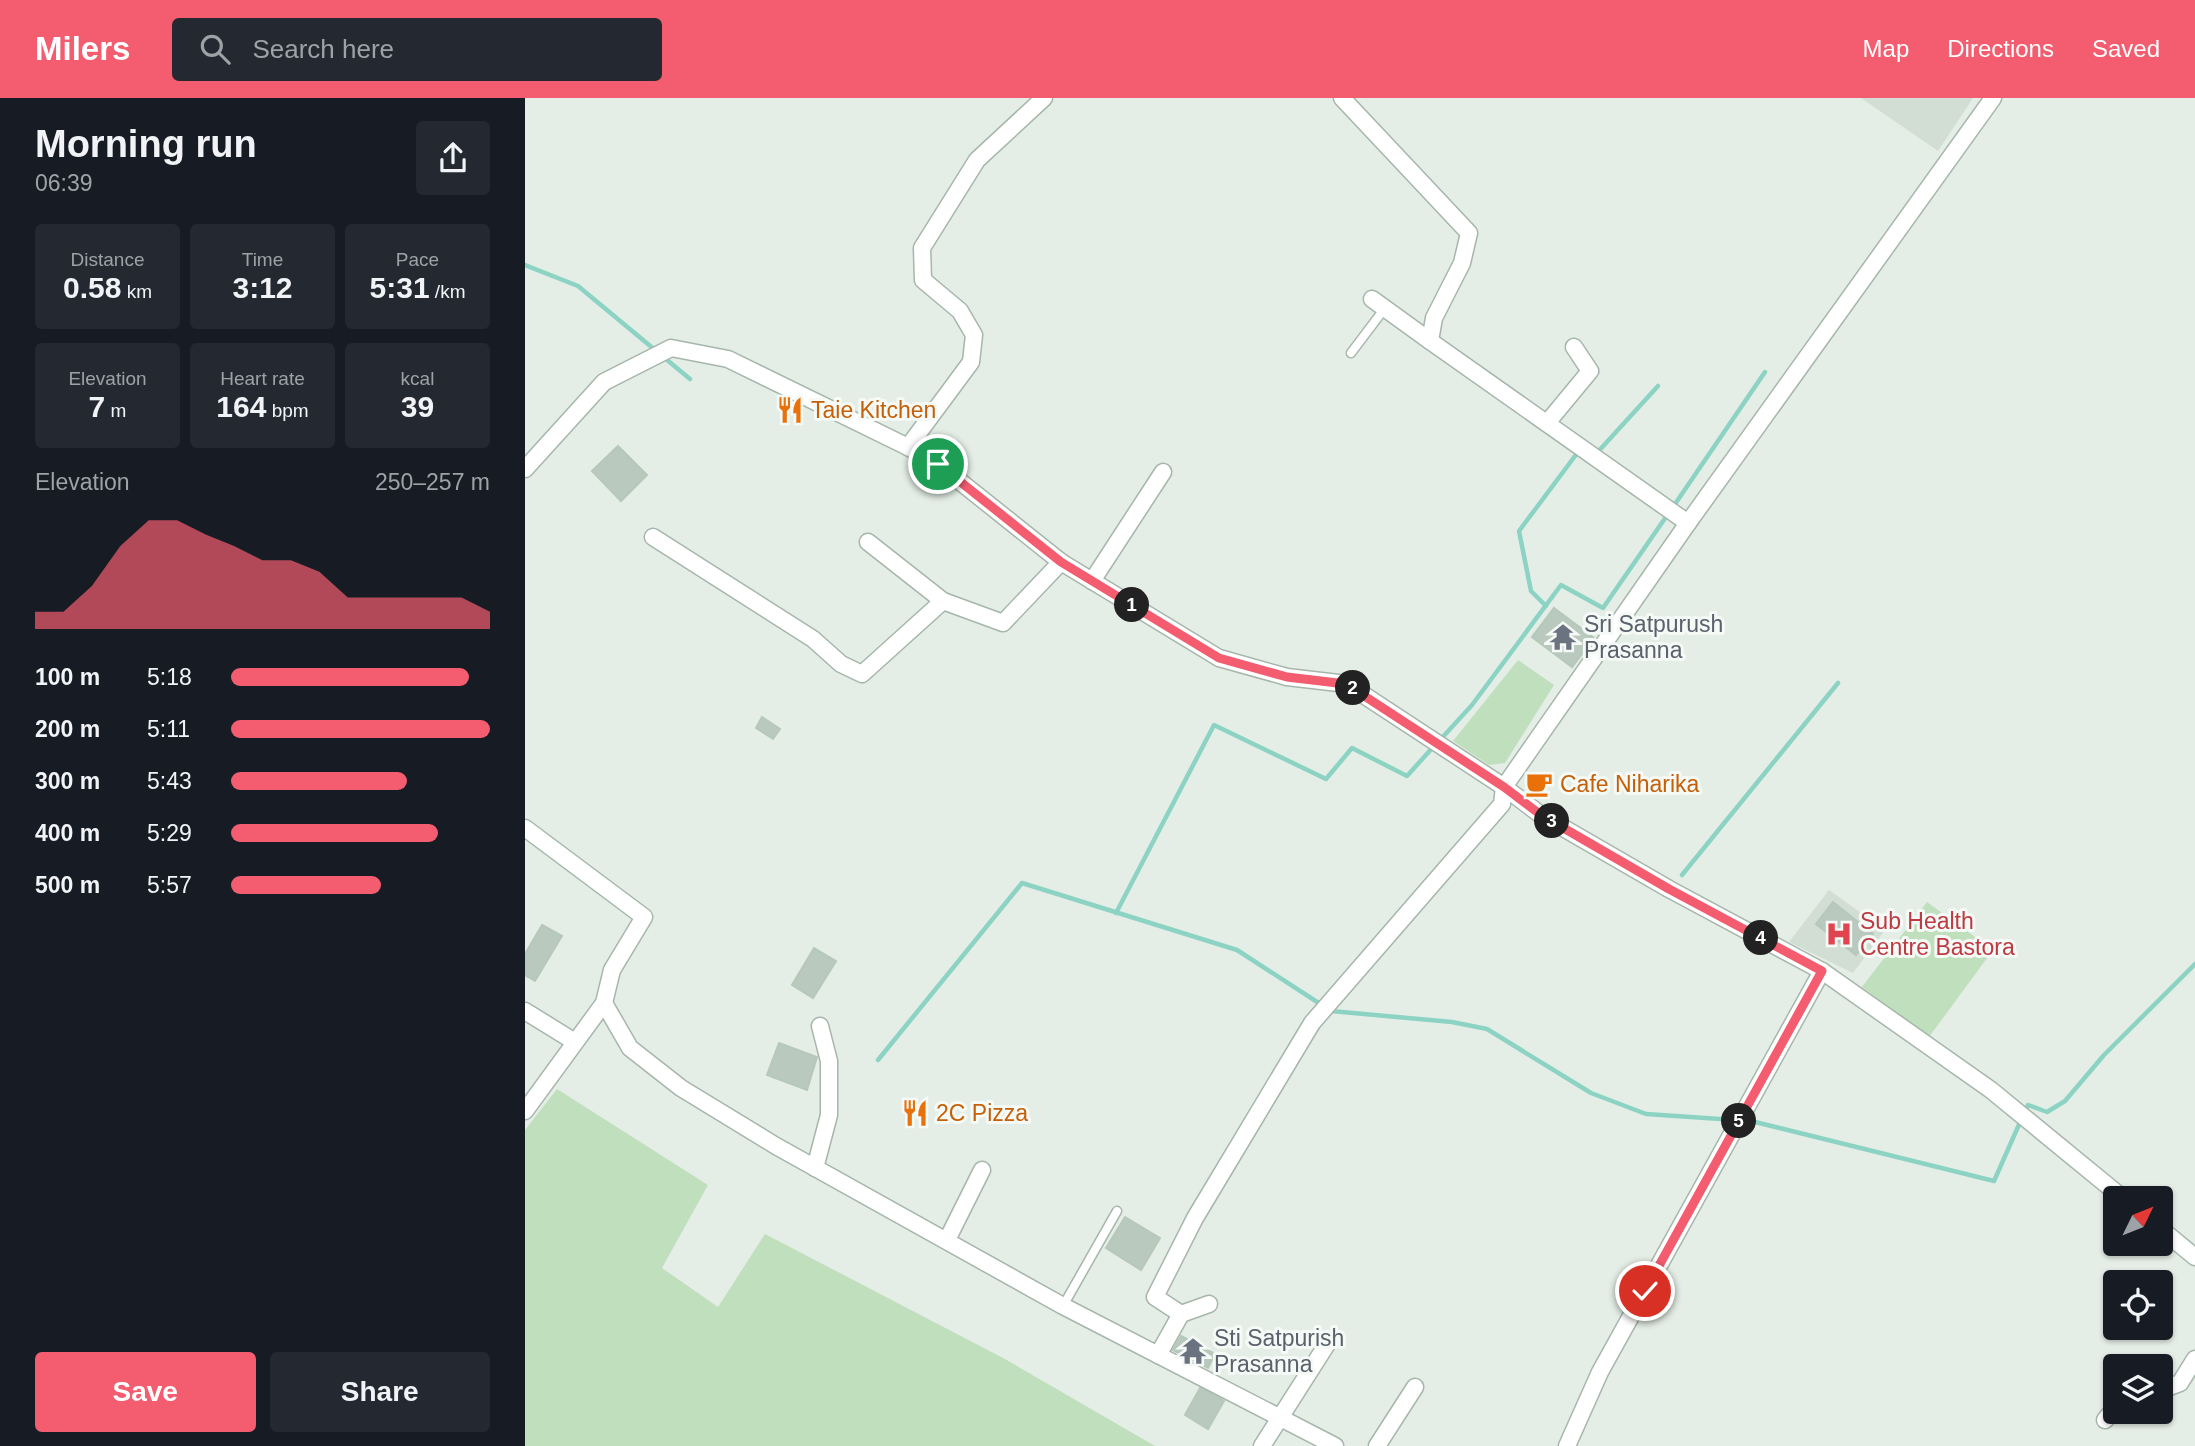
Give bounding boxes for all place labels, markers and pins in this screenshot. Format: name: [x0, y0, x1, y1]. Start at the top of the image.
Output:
restaurant icon: Taie Kitchen: [775, 395, 805, 425]
place label: Taie Kitchen: [811, 397, 936, 423]
pin: [908, 434, 968, 494]
pin: 1: [1115, 588, 1149, 622]
place label: Sri Satpurush Prasanna: [1584, 611, 1723, 663]
temple icon: Sri Satpurush Prasanna: [1548, 622, 1578, 652]
pin: 2: [1335, 670, 1371, 706]
cafe icon: Cafe Niharika: [1524, 769, 1554, 799]
place label: Cafe Niharika: [1560, 771, 1700, 797]
pin: 3: [1535, 804, 1569, 838]
place label: Sub Health Centre Bastora: [1860, 908, 2015, 960]
hospital icon: Sub Health Centre Bastora: [1824, 919, 1854, 949]
pin: 4: [1743, 920, 1779, 956]
restaurant icon: 2C Pizza: [900, 1098, 930, 1128]
place label: 2C Pizza: [936, 1100, 1028, 1126]
pin: 5: [1721, 1104, 1757, 1138]
pin: [1615, 1261, 1675, 1321]
place label: Sti Satpurish Prasanna: [1214, 1325, 1344, 1377]
temple icon: Sti Satpurish Prasanna: [1178, 1336, 1208, 1366]

